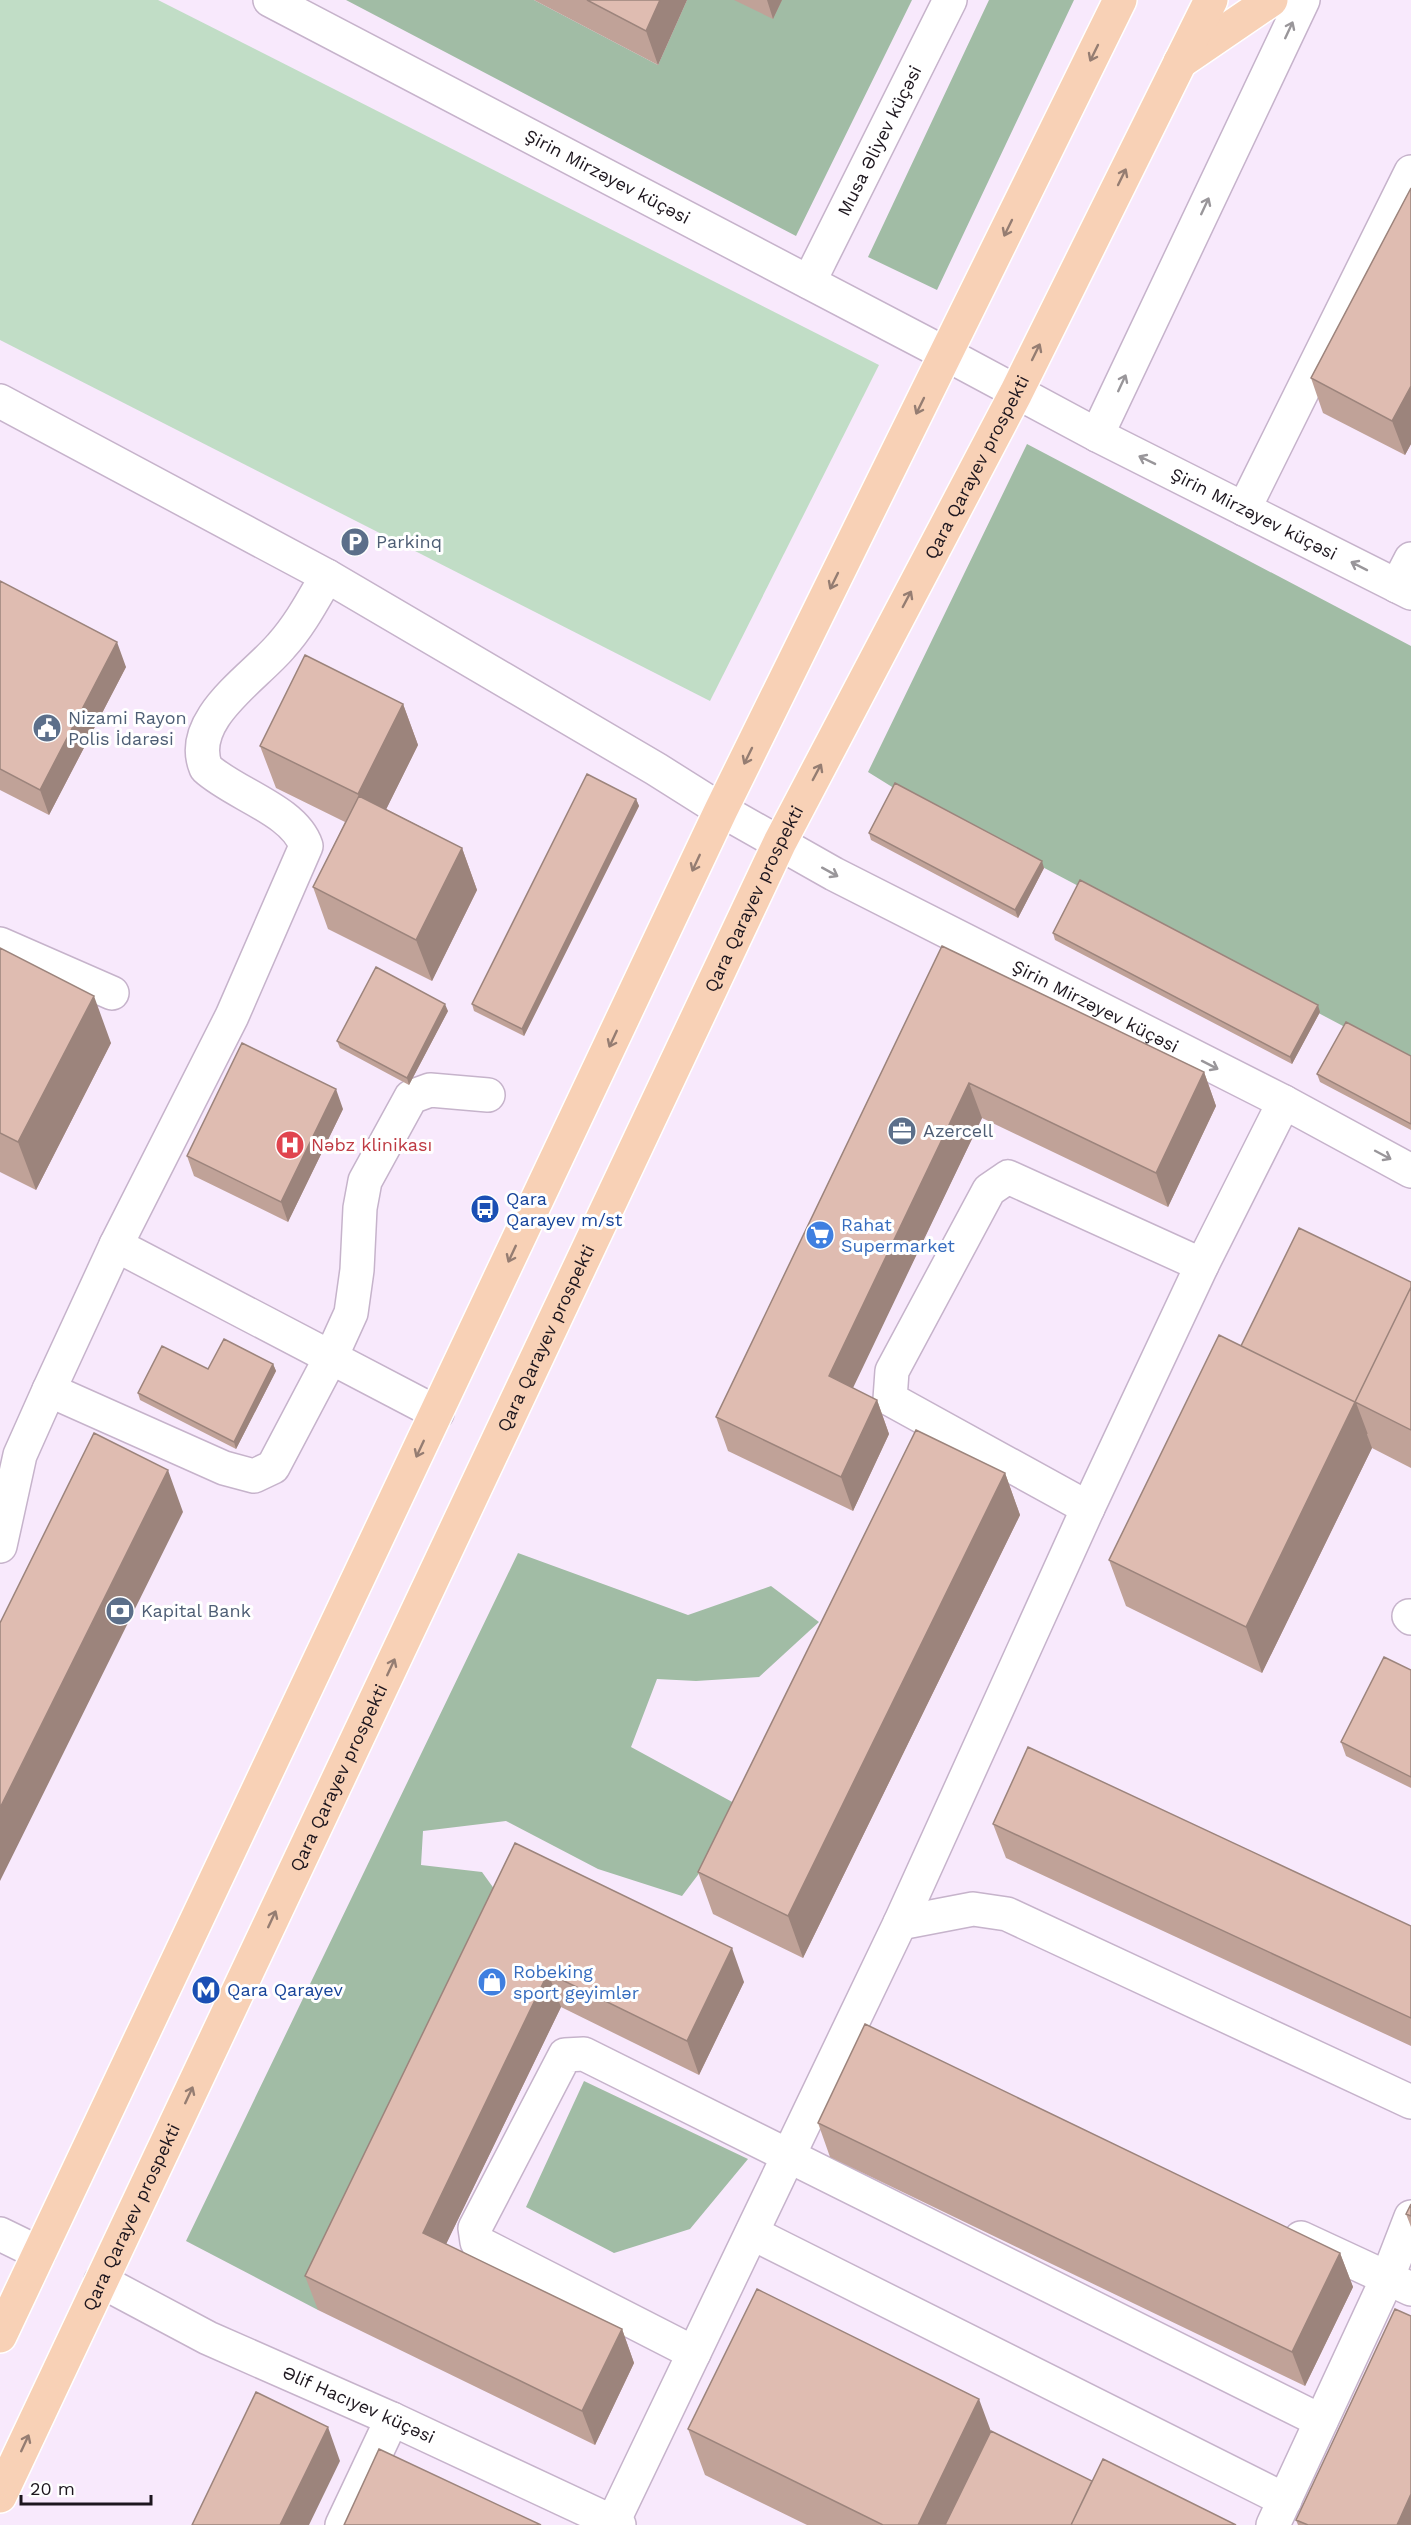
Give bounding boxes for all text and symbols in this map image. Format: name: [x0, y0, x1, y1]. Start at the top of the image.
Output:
one-way arrow: [1283, 22, 1295, 40]
one-way arrow: [1088, 43, 1099, 61]
street label: Musa Əliyev küçəsi: [833, 62, 926, 219]
street label: Şirin Mirzəyev küçəsi: [522, 124, 694, 228]
one-way arrow: [1117, 168, 1129, 186]
one-way arrow: [1200, 198, 1212, 216]
one-way arrow: [1002, 218, 1013, 236]
one-way arrow: [1031, 343, 1043, 361]
street label: Qara Qarayev prospekti: [920, 372, 1033, 562]
one-way arrow: [1116, 374, 1128, 392]
one-way arrow: [914, 397, 926, 415]
one-way arrow: [1139, 453, 1157, 465]
street label: Şirin Mirzəyev küçəsi: [1167, 463, 1341, 564]
parking icon: Parkinq: [339, 526, 371, 558]
place label: Parkinq: [376, 531, 442, 552]
one-way arrow: [1350, 560, 1368, 572]
one-way arrow: [828, 572, 839, 590]
one-way arrow: [902, 590, 914, 608]
place label: Nizami Rayon Polis İdarəsi: [68, 707, 187, 749]
public building icon: Nizami Rayon Polis İdarəsi: [31, 712, 63, 744]
one-way arrow: [741, 747, 753, 765]
one-way arrow: [812, 763, 823, 781]
street label: Qara Qarayev prospekti: [700, 802, 807, 995]
one-way arrow: [690, 853, 702, 871]
one-way arrow: [821, 866, 838, 878]
street label: Şirin Mirzəyev küçəsi: [1009, 955, 1182, 1057]
one-way arrow: [607, 1030, 619, 1048]
one-way arrow: [1201, 1059, 1219, 1071]
office icon: Azercell: [886, 1115, 918, 1147]
place label: Azercell: [923, 1120, 994, 1141]
hospital icon: Nəbz klinikası: [274, 1129, 306, 1161]
place label: Nəbz klinikası: [311, 1134, 432, 1155]
one-way arrow: [1373, 1150, 1391, 1161]
place label: Qara Qarayev m/st: [506, 1188, 623, 1230]
bus stop icon: Qara Qarayev m/st: [469, 1193, 501, 1225]
place label: Rahat Supermarket: [841, 1214, 955, 1256]
supermarket icon: Rahat Supermarket: [804, 1219, 836, 1251]
street label: Qara Qarayev prospekti: [492, 1241, 599, 1435]
one-way arrow: [506, 1244, 518, 1262]
one-way arrow: [413, 1439, 425, 1457]
bank icon: Kapital Bank: [104, 1595, 136, 1627]
place label: Kapital Bank: [141, 1600, 251, 1621]
one-way arrow: [385, 1658, 397, 1676]
street label: Qara Qarayev prospekti: [285, 1681, 391, 1875]
one-way arrow: [266, 1910, 278, 1928]
place label: Robeking sport geyimlər: [513, 1961, 639, 2003]
shop icon: Robeking sport geyimlər: [476, 1966, 508, 1998]
metro station icon: Qara Qarayev: [190, 1974, 222, 2006]
place label: Qara Qarayev: [227, 1979, 343, 2000]
one-way arrow: [183, 2087, 195, 2105]
street label: Qara Qarayev prospekti: [78, 2120, 184, 2314]
street label: Əlif Hacıyev küçəsi: [280, 2361, 438, 2447]
one-way arrow: [19, 2434, 31, 2452]
scale bar: [21, 2468, 152, 2506]
text: 20 m: [30, 2478, 75, 2499]

